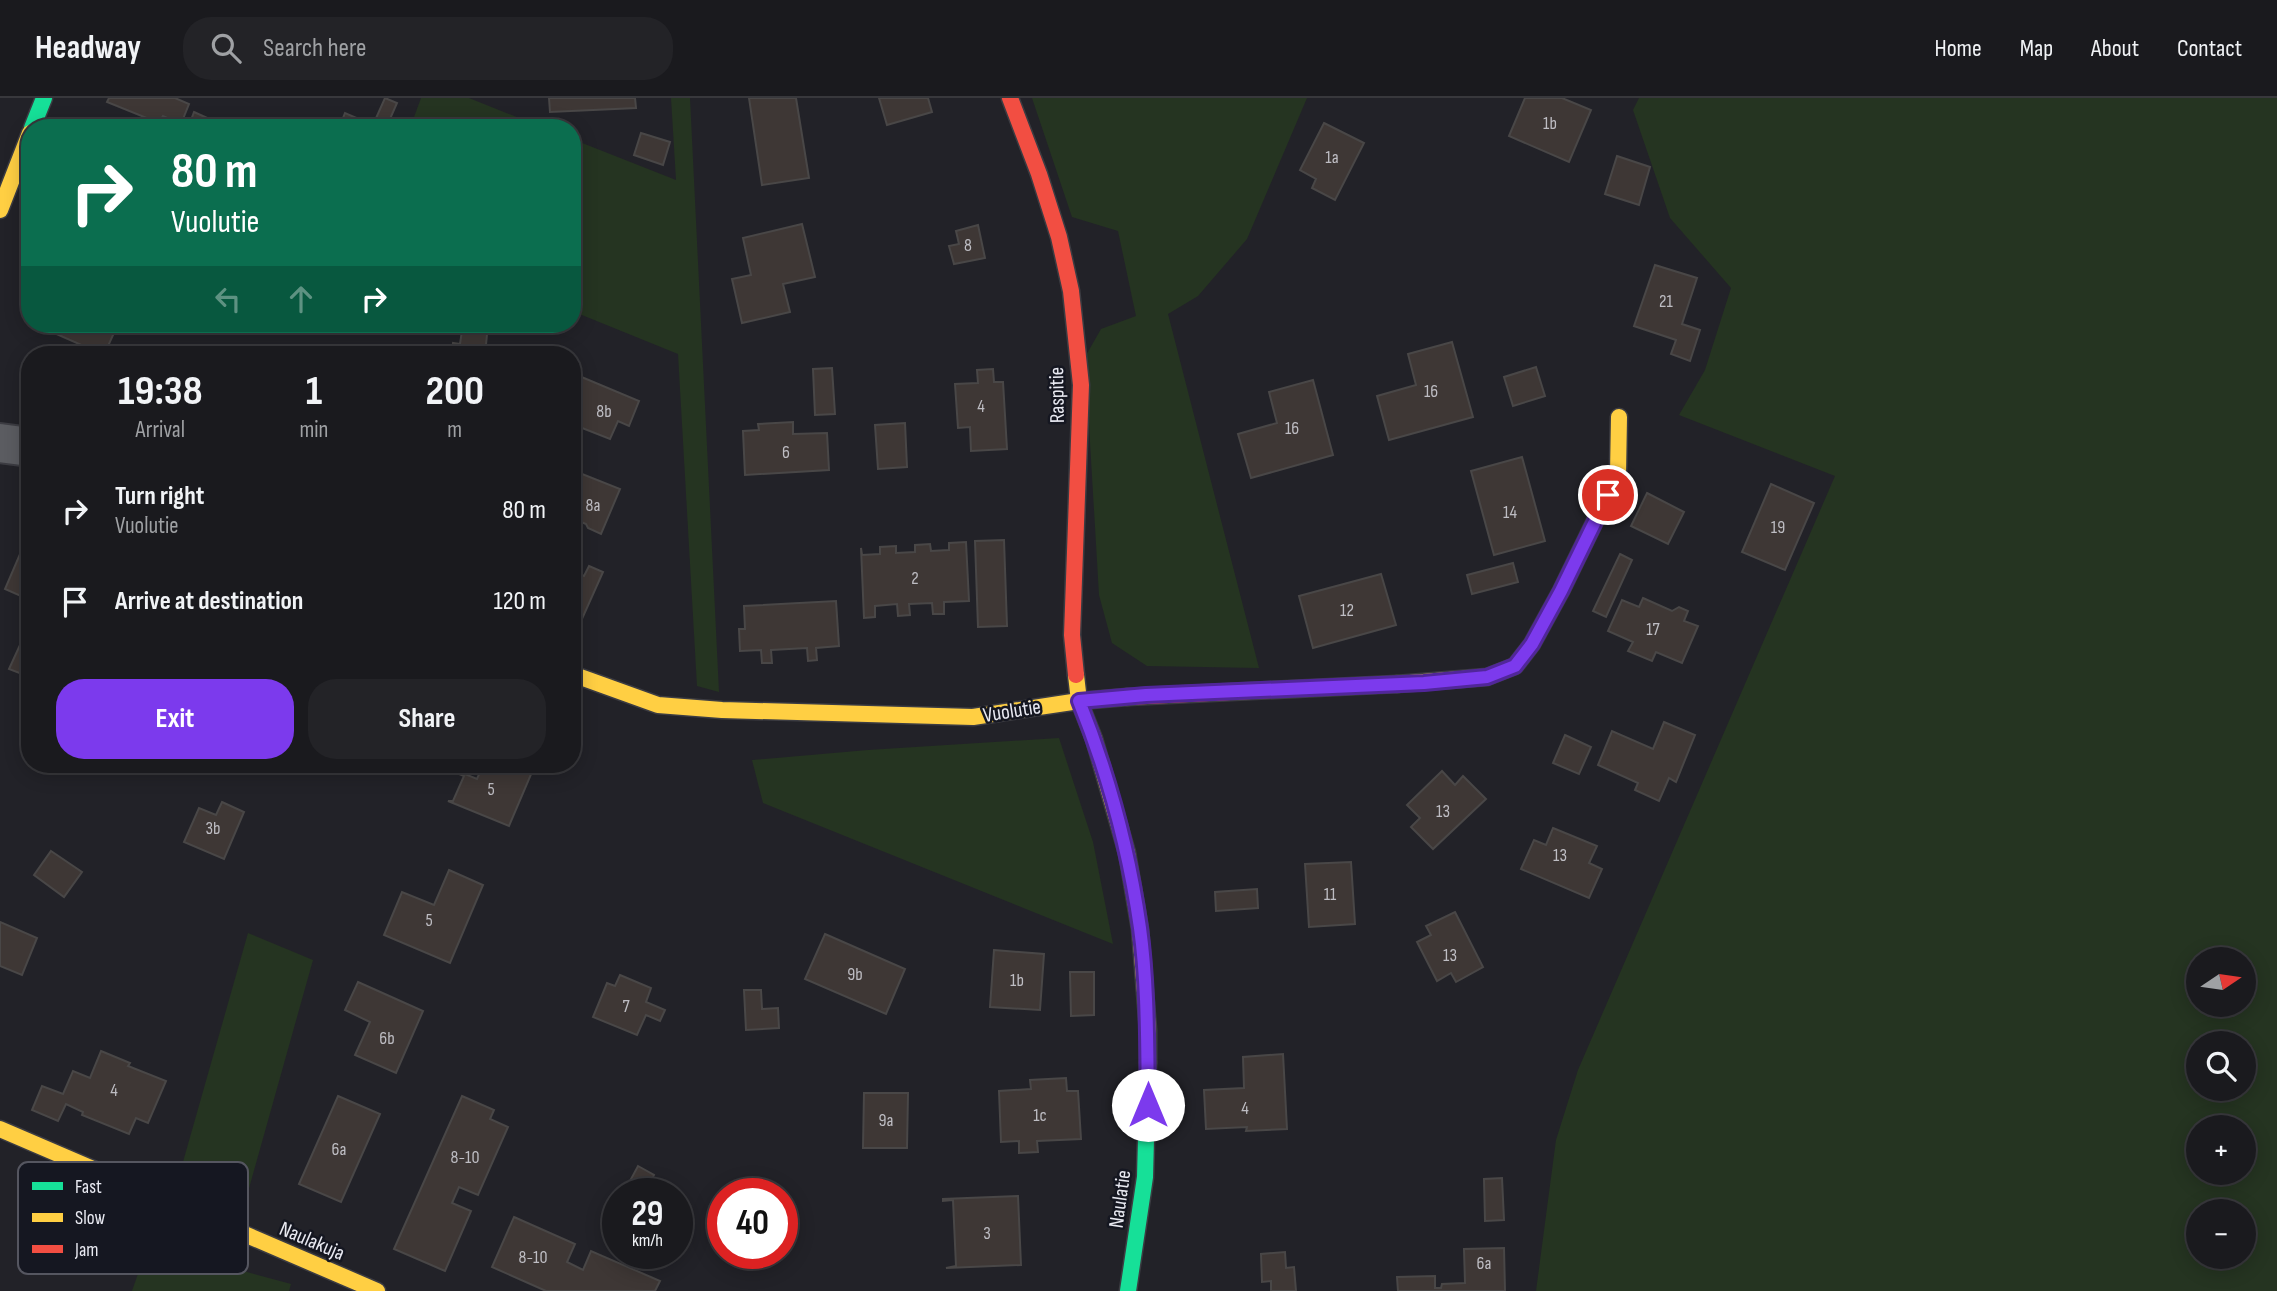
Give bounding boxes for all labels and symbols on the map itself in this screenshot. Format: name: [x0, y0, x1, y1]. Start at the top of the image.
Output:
house number: 1b: [1543, 113, 1557, 134]
house number: 1a: [1325, 147, 1339, 168]
house number: 8: [964, 235, 972, 256]
house number: 21: [1659, 291, 1674, 312]
street label: Raspitie: [1044, 367, 1070, 423]
house number: 16: [1424, 381, 1438, 402]
house number: 4: [977, 396, 985, 417]
house number: 8b: [596, 401, 612, 422]
house number: 16: [1285, 418, 1299, 439]
house number: 6: [782, 442, 790, 463]
pin: [1578, 465, 1638, 525]
house number: 8a: [586, 495, 600, 516]
house number: 14: [1503, 502, 1517, 523]
house number: 19: [1771, 517, 1785, 538]
house number: 2: [911, 568, 919, 589]
house number: 12: [1340, 600, 1354, 621]
house number: 17: [1646, 619, 1661, 640]
street label: Vuolutie: [981, 694, 1043, 728]
house number: 5: [487, 779, 495, 800]
house number: 13: [1436, 801, 1450, 822]
house number: 3b: [205, 818, 221, 839]
house number: 13: [1553, 845, 1567, 866]
house number: 11: [1324, 884, 1337, 905]
house number: 5: [425, 910, 433, 931]
house number: 13: [1443, 945, 1457, 966]
north arrow: [2186, 947, 2256, 1017]
house number: 9b: [847, 964, 863, 985]
house number: 1b: [1010, 970, 1024, 991]
house number: 7: [622, 996, 630, 1017]
house number: 6b: [379, 1028, 395, 1049]
position arrow: [1111, 1068, 1185, 1142]
house number: 4: [110, 1080, 118, 1101]
house number: 4: [1241, 1098, 1249, 1119]
house number: 1c: [1033, 1105, 1047, 1126]
house number: 9a: [879, 1110, 894, 1131]
house number: 6a: [332, 1139, 346, 1160]
house number: 8-10: [451, 1147, 479, 1168]
legend: [18, 1162, 248, 1274]
street label: Naulatie: [1104, 1168, 1136, 1230]
text: Fast: [75, 1176, 102, 1199]
speed limit sign: 40: [707, 1178, 798, 1269]
text: Slow: [75, 1207, 105, 1230]
street label: Naulakuja: [276, 1216, 348, 1266]
house number: 3: [983, 1223, 991, 1244]
text: Jam: [74, 1239, 98, 1262]
house number: 8-10: [519, 1247, 547, 1268]
house number: 6a: [1477, 1253, 1491, 1274]

